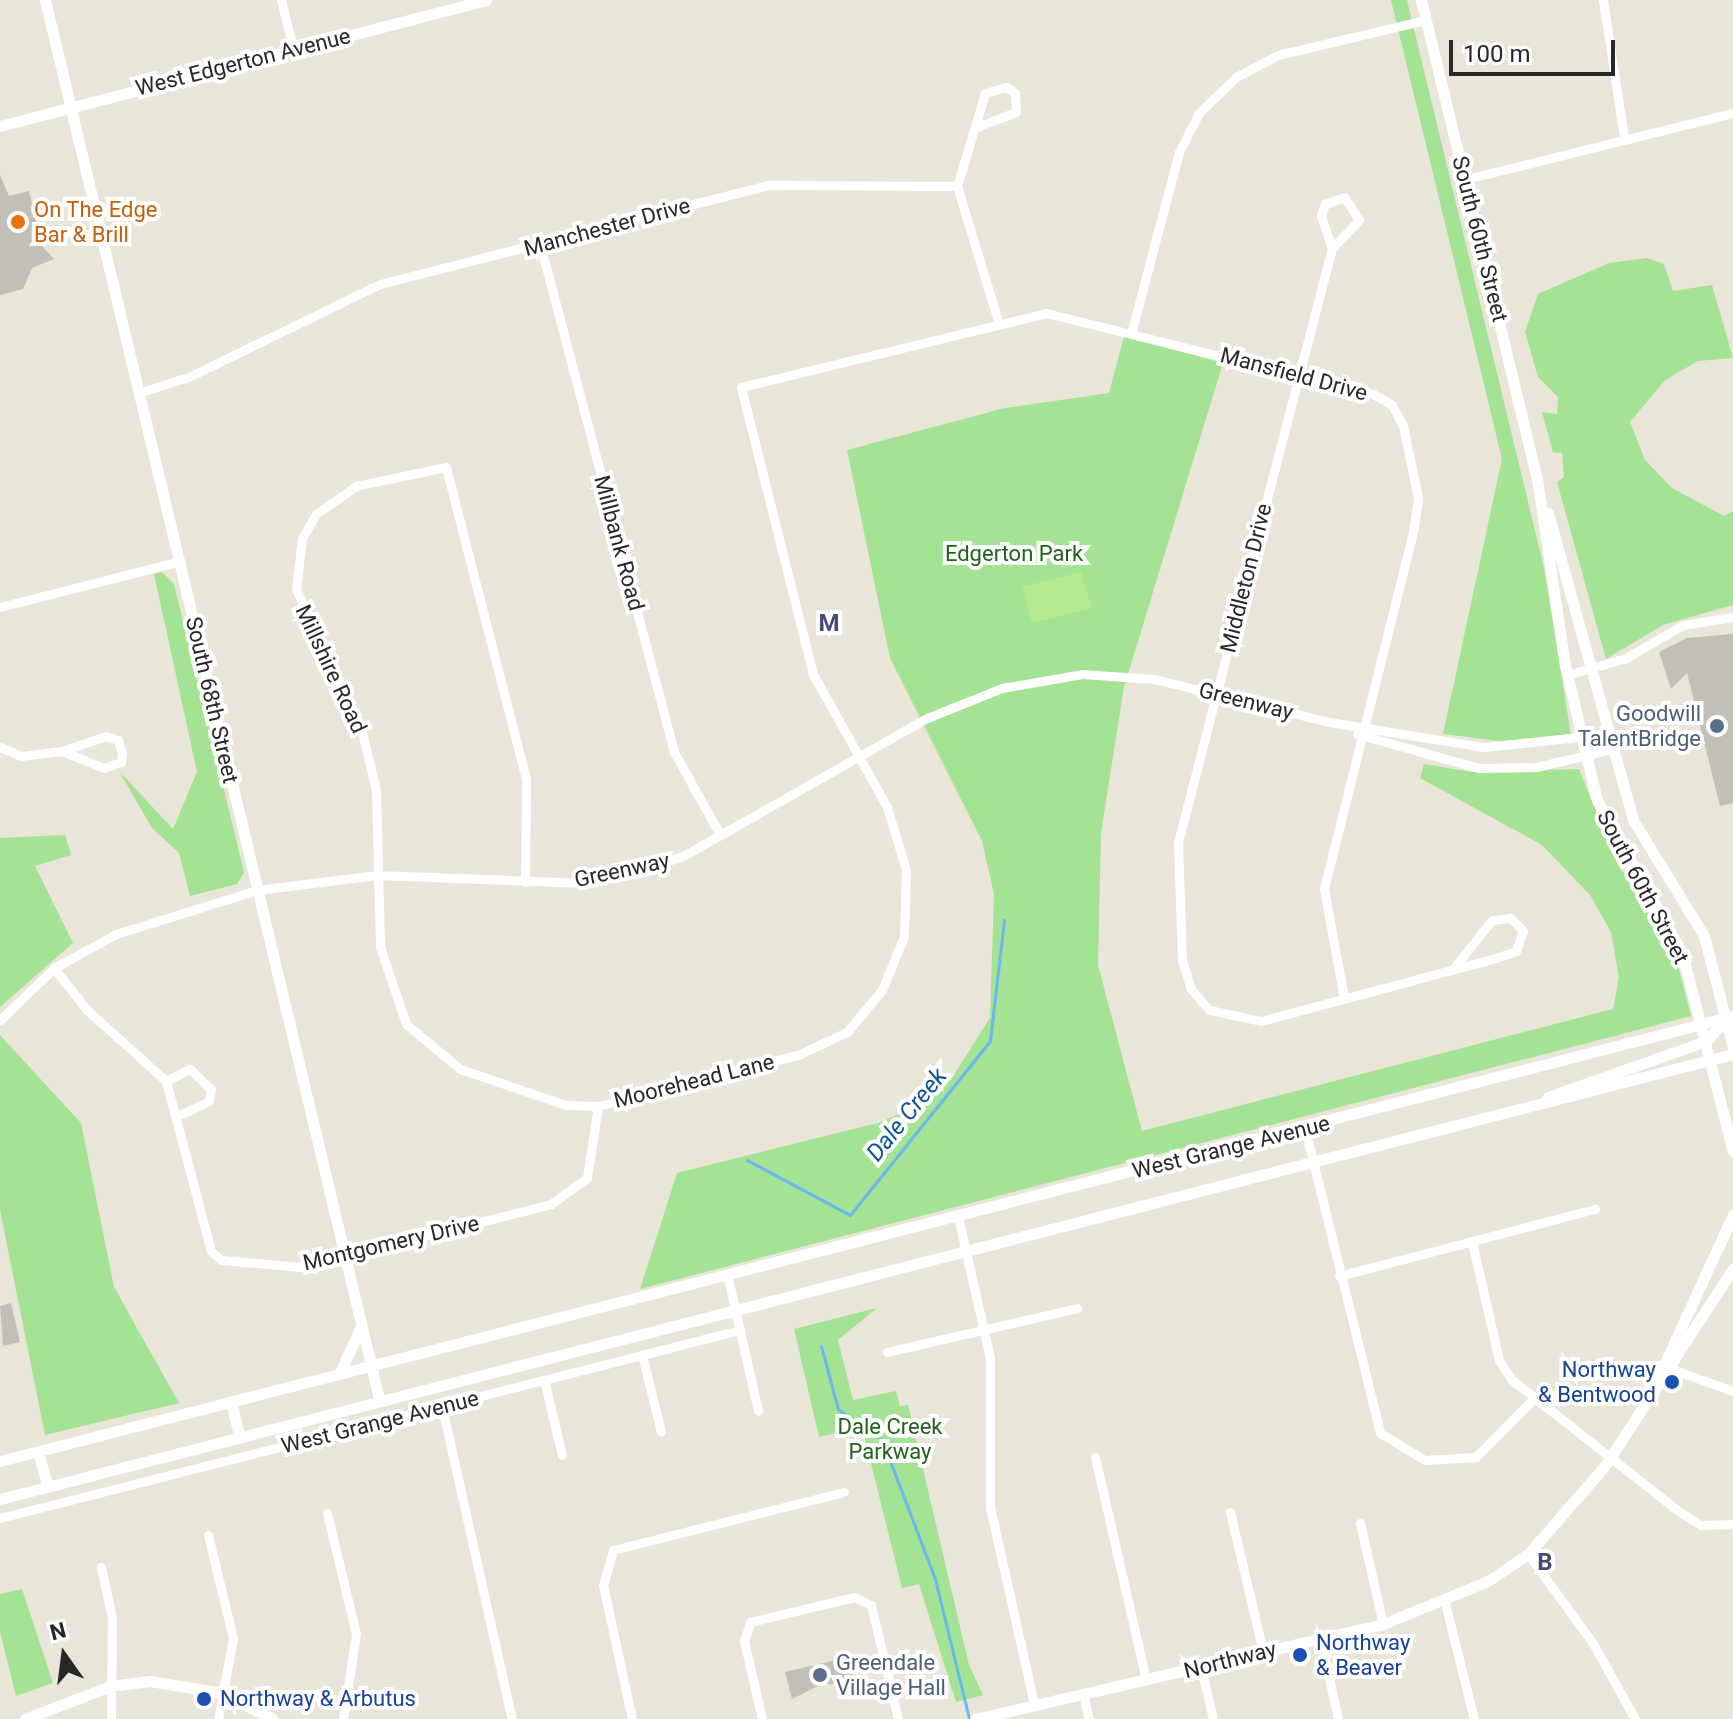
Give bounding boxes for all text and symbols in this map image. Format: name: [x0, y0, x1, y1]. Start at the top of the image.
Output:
street label: West Edgerton Avenue: [133, 23, 353, 101]
scale bar: [1453, 24, 1619, 74]
text: 100 m: [1463, 40, 1530, 68]
street label: South 60th Street: [1447, 153, 1513, 325]
street label: Manchester Drive: [521, 192, 693, 262]
place label: On The Edge Bar & Brill: [34, 196, 158, 248]
marker: On The Edge Bar & Brill: [9, 213, 27, 231]
street label: Mansfield Drive: [1218, 342, 1370, 406]
street label: Millbank Road: [588, 473, 650, 613]
street label: Middleton Drive: [1215, 501, 1277, 655]
park label: Edgerton Park: [945, 541, 1083, 567]
street label: Millshire Road: [290, 600, 372, 738]
district label: M: [818, 610, 840, 638]
street label: South 68th Street: [180, 614, 244, 786]
street label: Greenway: [1196, 677, 1296, 725]
place label: Goodwill TalentBridge: [1578, 700, 1701, 752]
marker: Goodwill TalentBridge: [1708, 717, 1726, 735]
street label: South 60th Street: [1591, 806, 1695, 968]
street label: Greenway: [572, 847, 672, 893]
street label: Moorehead Lane: [611, 1048, 777, 1114]
water label: Dale Creek: [861, 1063, 953, 1167]
street label: West Grange Avenue: [1130, 1110, 1332, 1184]
street label: Montgomery Drive: [300, 1210, 482, 1276]
place label: Northway & Bentwood: [1538, 1356, 1656, 1408]
marker: Northway & Bentwood: [1663, 1373, 1681, 1391]
street label: West Grange Avenue: [279, 1385, 481, 1459]
park label: Dale Creek Parkway: [838, 1413, 942, 1464]
district label: B: [1537, 1549, 1553, 1577]
north arrow: [24, 1615, 104, 1695]
text: N: [48, 1617, 69, 1645]
place label: Northway & Beaver: [1316, 1629, 1410, 1680]
street label: Northway: [1181, 1636, 1279, 1684]
marker: Northway & Beaver: [1291, 1646, 1309, 1664]
place label: Greendale Village Hall: [836, 1649, 946, 1700]
marker: Greendale Village Hall: [811, 1666, 829, 1684]
place label: Northway & Arbutus: [220, 1686, 416, 1712]
marker: Northway & Arbutus: [195, 1690, 213, 1708]

